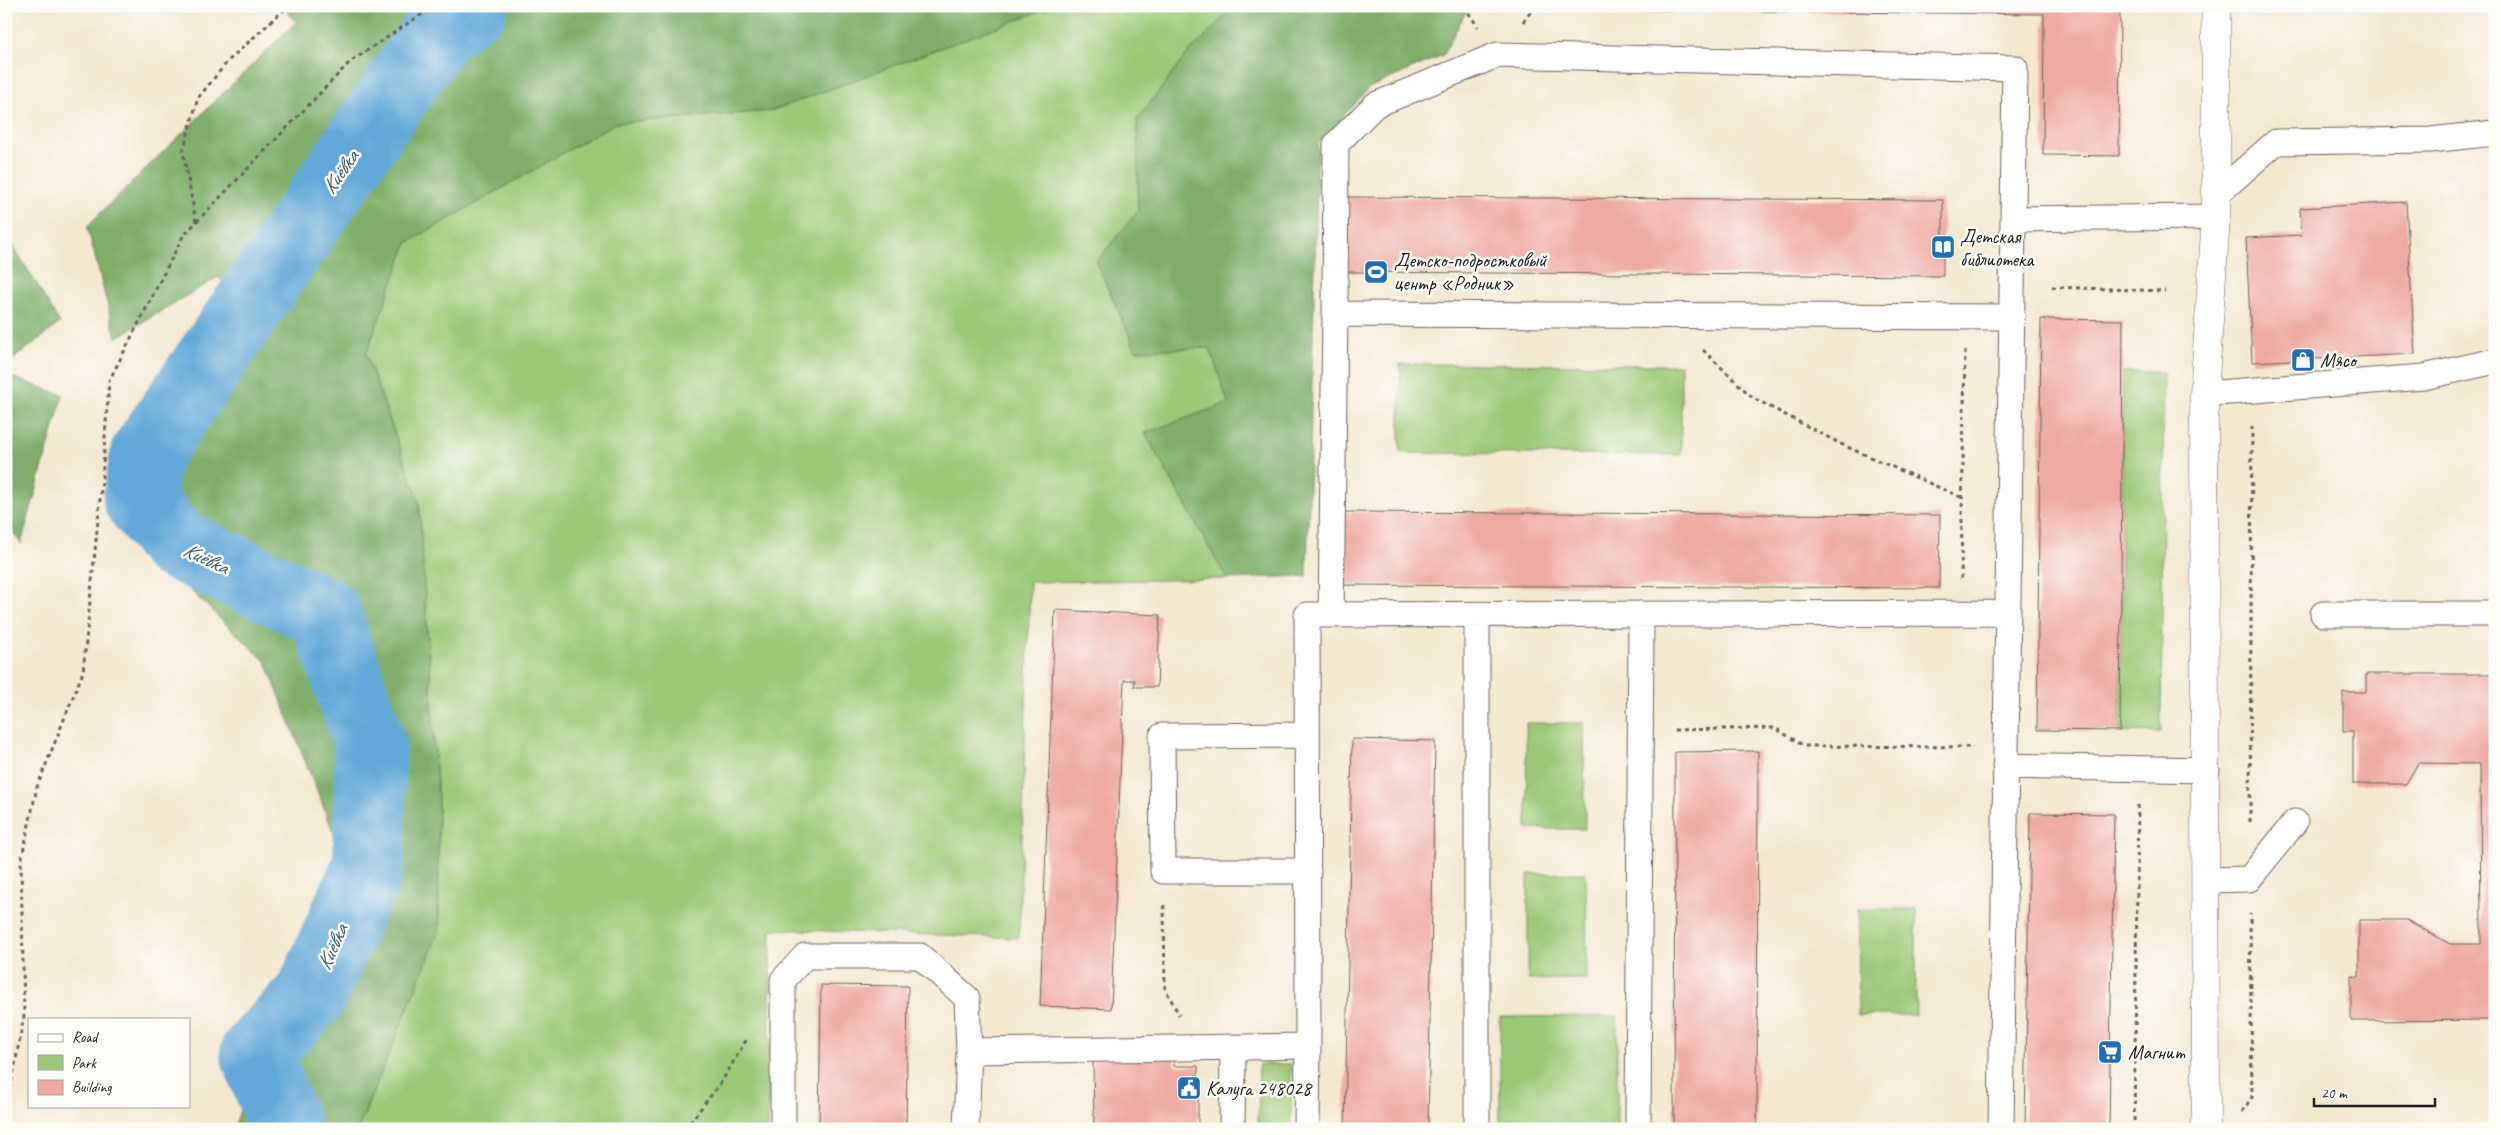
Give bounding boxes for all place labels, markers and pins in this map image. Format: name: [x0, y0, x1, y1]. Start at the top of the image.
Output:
place label: Детская библиотека: [1960, 224, 2035, 272]
library icon: Детская библиотека: [1930, 234, 1956, 260]
place label: Детско-подростковый центр «Родник»: [1394, 248, 1548, 296]
sports icon: Детско-подростковый центр «Родник»: [1363, 259, 1389, 285]
shop icon: Мясо: [2290, 347, 2316, 373]
place label: Мясо: [2320, 348, 2358, 373]
supermarket icon: Магнит: [2097, 1039, 2123, 1065]
place label: Магнит: [2128, 1040, 2186, 1065]
public building icon: Калуга 248028: [1176, 1075, 1202, 1101]
place label: Калуга 248028: [1206, 1076, 1313, 1101]

